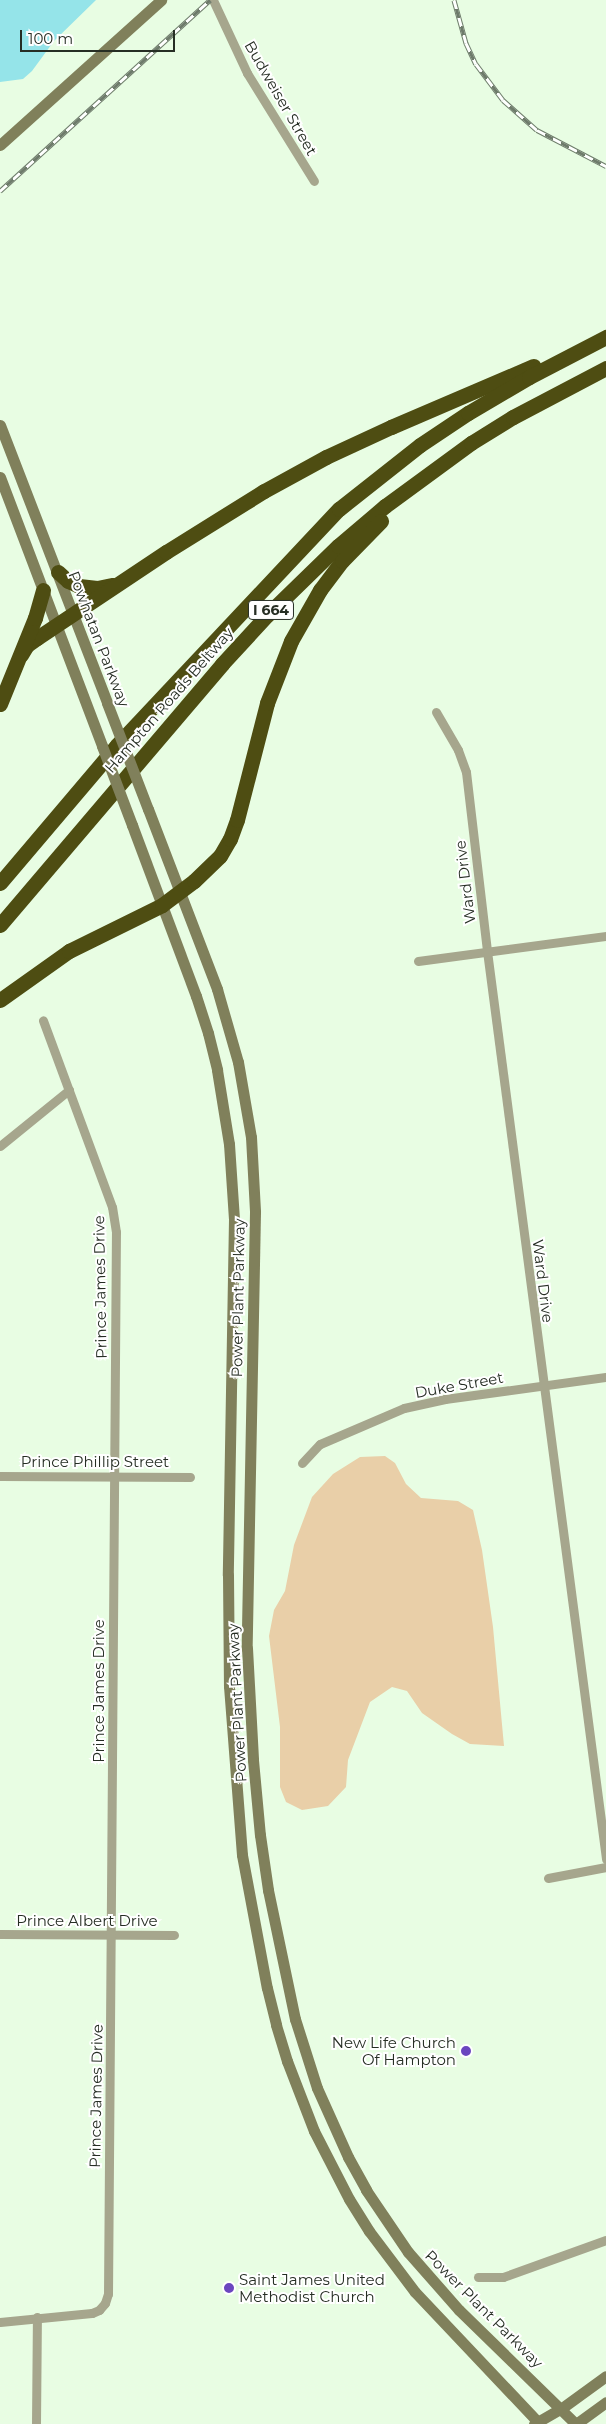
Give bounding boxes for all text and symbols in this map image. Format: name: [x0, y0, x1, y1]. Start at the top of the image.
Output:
scale bar: [22, 20, 178, 52]
text: 100 m: [28, 29, 73, 48]
street label: Budweiser Street: [241, 38, 321, 158]
street label: Powhatan Parkway: [65, 569, 133, 709]
road number: I 664: [247, 598, 295, 622]
street label: Hampton Roads Beltway: [101, 624, 237, 776]
street label: Ward Drive: [451, 839, 479, 925]
street label: Prince James Drive: [90, 1215, 110, 1359]
street label: Power Plant Parkway: [228, 1218, 248, 1378]
street label: Ward Drive: [529, 1238, 557, 1324]
street label: Duke Street: [413, 1368, 505, 1402]
street label: Prince Phillip Street: [21, 1453, 169, 1471]
street label: Prince James Drive: [90, 1619, 108, 1763]
street label: Power Plant Parkway: [224, 1623, 250, 1783]
street label: Prince Albert Drive: [16, 1912, 158, 1930]
street label: Prince James Drive: [86, 2024, 106, 2168]
place label: New Life Church Of Hampton: [332, 2033, 456, 2068]
marker: New Life Church Of Hampton: [460, 2045, 472, 2057]
street label: Power Plant Parkway: [421, 2246, 547, 2372]
place label: Saint James United Methodist Church: [239, 2270, 385, 2305]
marker: Saint James United Methodist Church: [223, 2282, 235, 2294]

